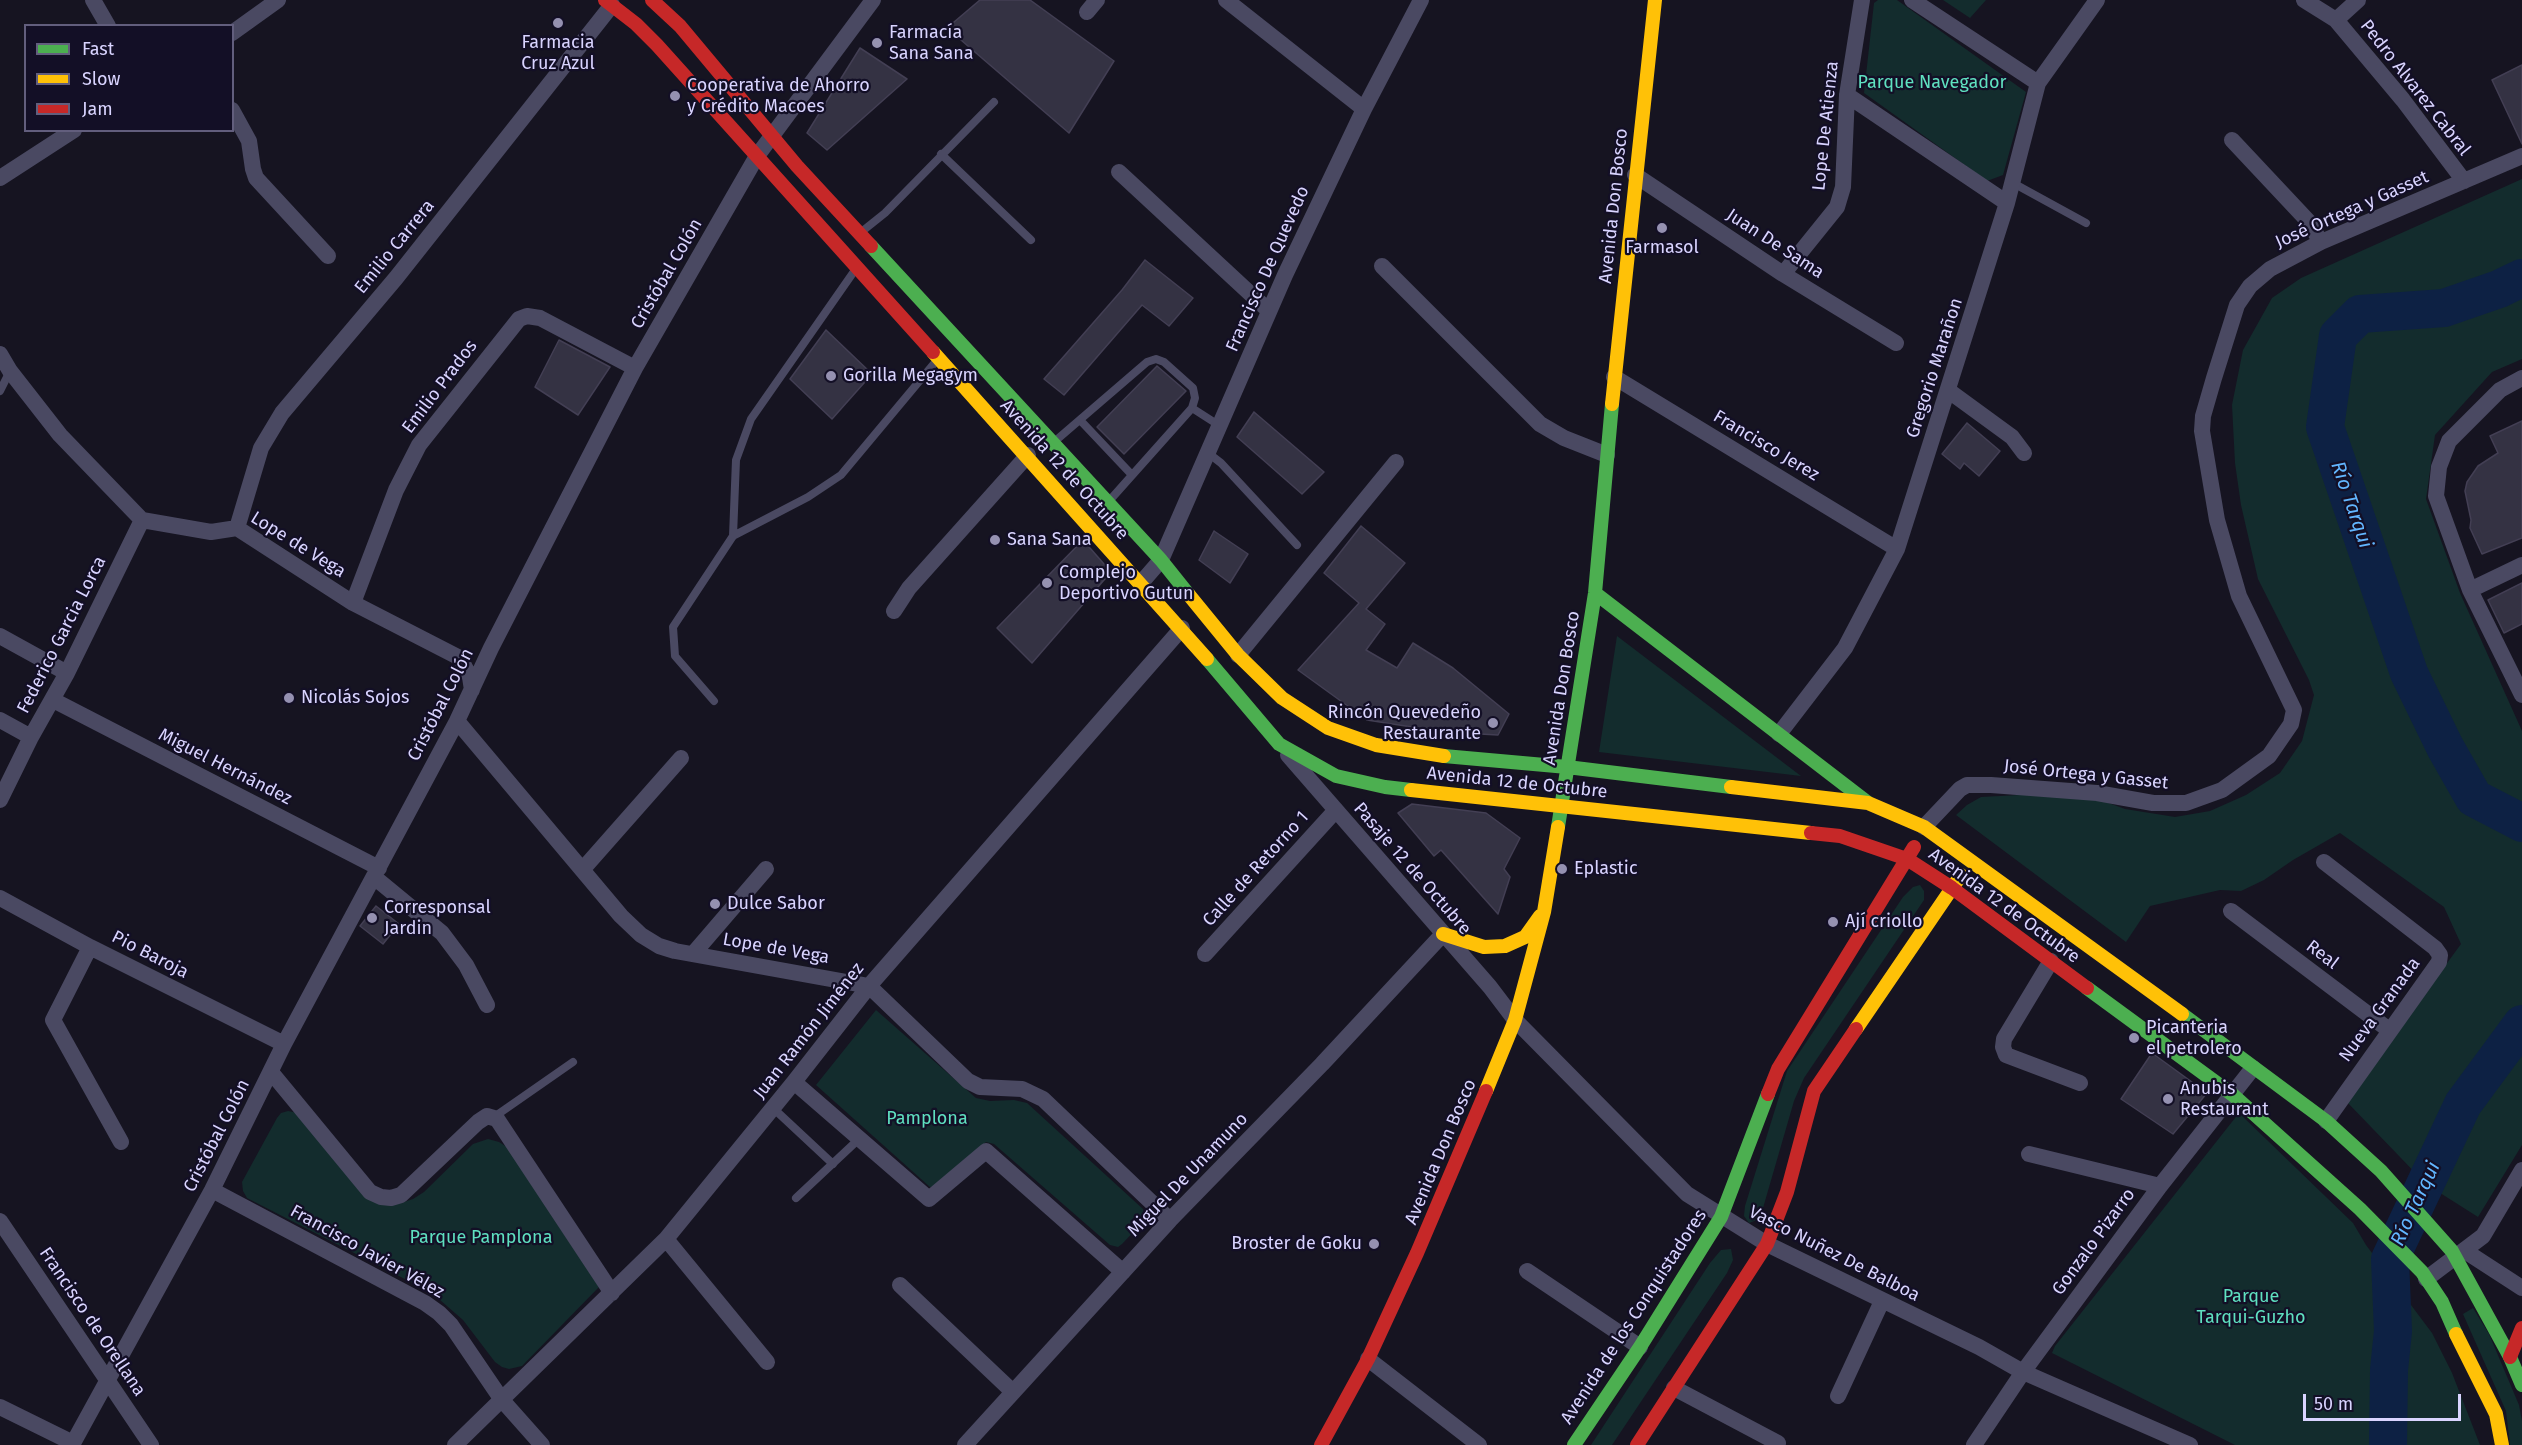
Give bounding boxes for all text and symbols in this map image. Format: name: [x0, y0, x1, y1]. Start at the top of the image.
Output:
marker: Farmacia Cruz Azul: [551, 16, 565, 30]
street label: Pedro Alvarez Cabral: [2355, 16, 2475, 160]
place label: Farmacía Sana Sana: [889, 22, 974, 64]
legend: [24, 24, 234, 132]
place label: Farmacia Cruz Azul: [521, 32, 595, 74]
marker: Farmacía Sana Sana: [870, 36, 884, 50]
text: Fast: [82, 38, 114, 60]
street label: Lope De Atienza: [1808, 60, 1844, 192]
text: Slow: [82, 68, 120, 90]
park label: Parque Navegador: [1858, 72, 2006, 94]
place label: Cooperativa de Ahorro y Crédito Macoes: [687, 75, 870, 118]
marker: Cooperativa de Ahorro y Crédito Macoes: [668, 89, 682, 103]
text: Jam: [82, 98, 113, 120]
street label: Avenida Don Bosco: [1595, 127, 1633, 285]
street label: José Ortega y Gasset: [2272, 166, 2432, 254]
street label: Francisco De Quevedo: [1222, 183, 1314, 355]
street label: Emilio Carrera: [351, 196, 439, 298]
street label: Juan De Sama: [1722, 204, 1828, 284]
street label: Cristóbal Colón: [627, 215, 707, 333]
marker: Farmasol: [1655, 221, 1669, 235]
place label: Farmasol: [1625, 237, 1699, 259]
street label: Gregorio Marañon: [1902, 295, 1968, 441]
street label: Emilio Prados: [398, 336, 482, 438]
place label: Gorilla Megagym: [843, 365, 978, 387]
marker: Gorilla Megagym: [824, 369, 838, 383]
street label: Avenida 12 de Octubre: [995, 395, 1133, 545]
street label: Francisco Jerez: [1709, 406, 1823, 486]
water label: Río Tarqui: [2325, 458, 2377, 552]
street label: Lope de Vega: [247, 507, 349, 583]
place label: Sana Sana: [1007, 529, 1092, 551]
marker: Sana Sana: [988, 533, 1002, 547]
street label: Federico Garcia Lorca: [13, 553, 111, 717]
place label: Complejo Deportivo Gutun: [1059, 562, 1194, 604]
marker: Complejo Deportivo Gutun: [1040, 576, 1054, 590]
street label: Avenida Don Bosco: [1539, 609, 1585, 767]
street label: Cristóbal Colón: [403, 645, 479, 765]
place label: Nicolás Sojos: [301, 687, 409, 709]
marker: Nicolás Sojos: [282, 691, 296, 705]
place label: Rincón Quevedeño Restaurante: [1328, 702, 1481, 744]
marker: Rincón Quevedeño Restaurante: [1486, 716, 1500, 730]
street label: Miguel Hernández: [155, 724, 295, 810]
street label: José Ortega y Gasset: [2003, 756, 2169, 794]
street label: Avenida 12 de Octubre: [1426, 763, 1608, 803]
street label: Pasaje 12 de Octubre: [1349, 798, 1475, 940]
street label: Calle de Retorno 1: [1199, 807, 1313, 931]
street label: Avenida 12 de Octubre: [1924, 844, 2084, 968]
place label: Eplastic: [1574, 858, 1638, 880]
marker: Eplastic: [1555, 862, 1569, 876]
place label: Dulce Sabor: [727, 893, 825, 915]
place label: Corresponsal Jardin: [384, 897, 491, 940]
marker: Dulce Sabor: [708, 897, 722, 911]
marker: Corresponsal Jardin: [365, 911, 379, 925]
place label: Ají criollo: [1845, 911, 1923, 933]
marker: Ají criollo: [1826, 915, 1840, 929]
street label: Pio Baroja: [108, 926, 192, 984]
street label: Lope de Vega: [721, 929, 831, 969]
street label: Real: [2301, 936, 2343, 974]
street label: Nueva Granada: [2335, 953, 2425, 1067]
street label: Juan Ramón Jiménez: [749, 959, 869, 1103]
place label: Picanteria el petrolero: [2146, 1017, 2242, 1060]
marker: Picanteria el petrolero: [2127, 1031, 2141, 1045]
street label: Cristóbal Colón: [179, 1076, 255, 1196]
street label: Avenida Don Bosco: [1401, 1076, 1481, 1228]
place label: Anubis Restaurant: [2180, 1078, 2269, 1120]
marker: Anubis Restaurant: [2161, 1092, 2175, 1106]
park label: Pamplona: [886, 1108, 968, 1130]
street label: Miguel De Unamuno: [1123, 1109, 1253, 1241]
water label: Río Tarqui: [2386, 1158, 2446, 1250]
street label: Gonzalo Pizarro: [2048, 1184, 2140, 1300]
street label: Francisco Javier Vélez: [286, 1201, 448, 1303]
street label: Vasco Nuñez De Balboa: [1745, 1201, 1923, 1307]
street label: Avenida de los Conquistadores: [1556, 1206, 1712, 1428]
park label: Parque Pamplona: [410, 1227, 552, 1249]
place label: Broster de Goku: [1231, 1233, 1362, 1255]
marker: Broster de Goku: [1367, 1237, 1381, 1251]
street label: Francisco de Orellana: [34, 1243, 150, 1401]
park label: Parque Tarqui-Guzho: [2197, 1286, 2305, 1328]
scale bar: [2306, 1382, 2464, 1420]
text: 50 m: [2314, 1393, 2353, 1415]

